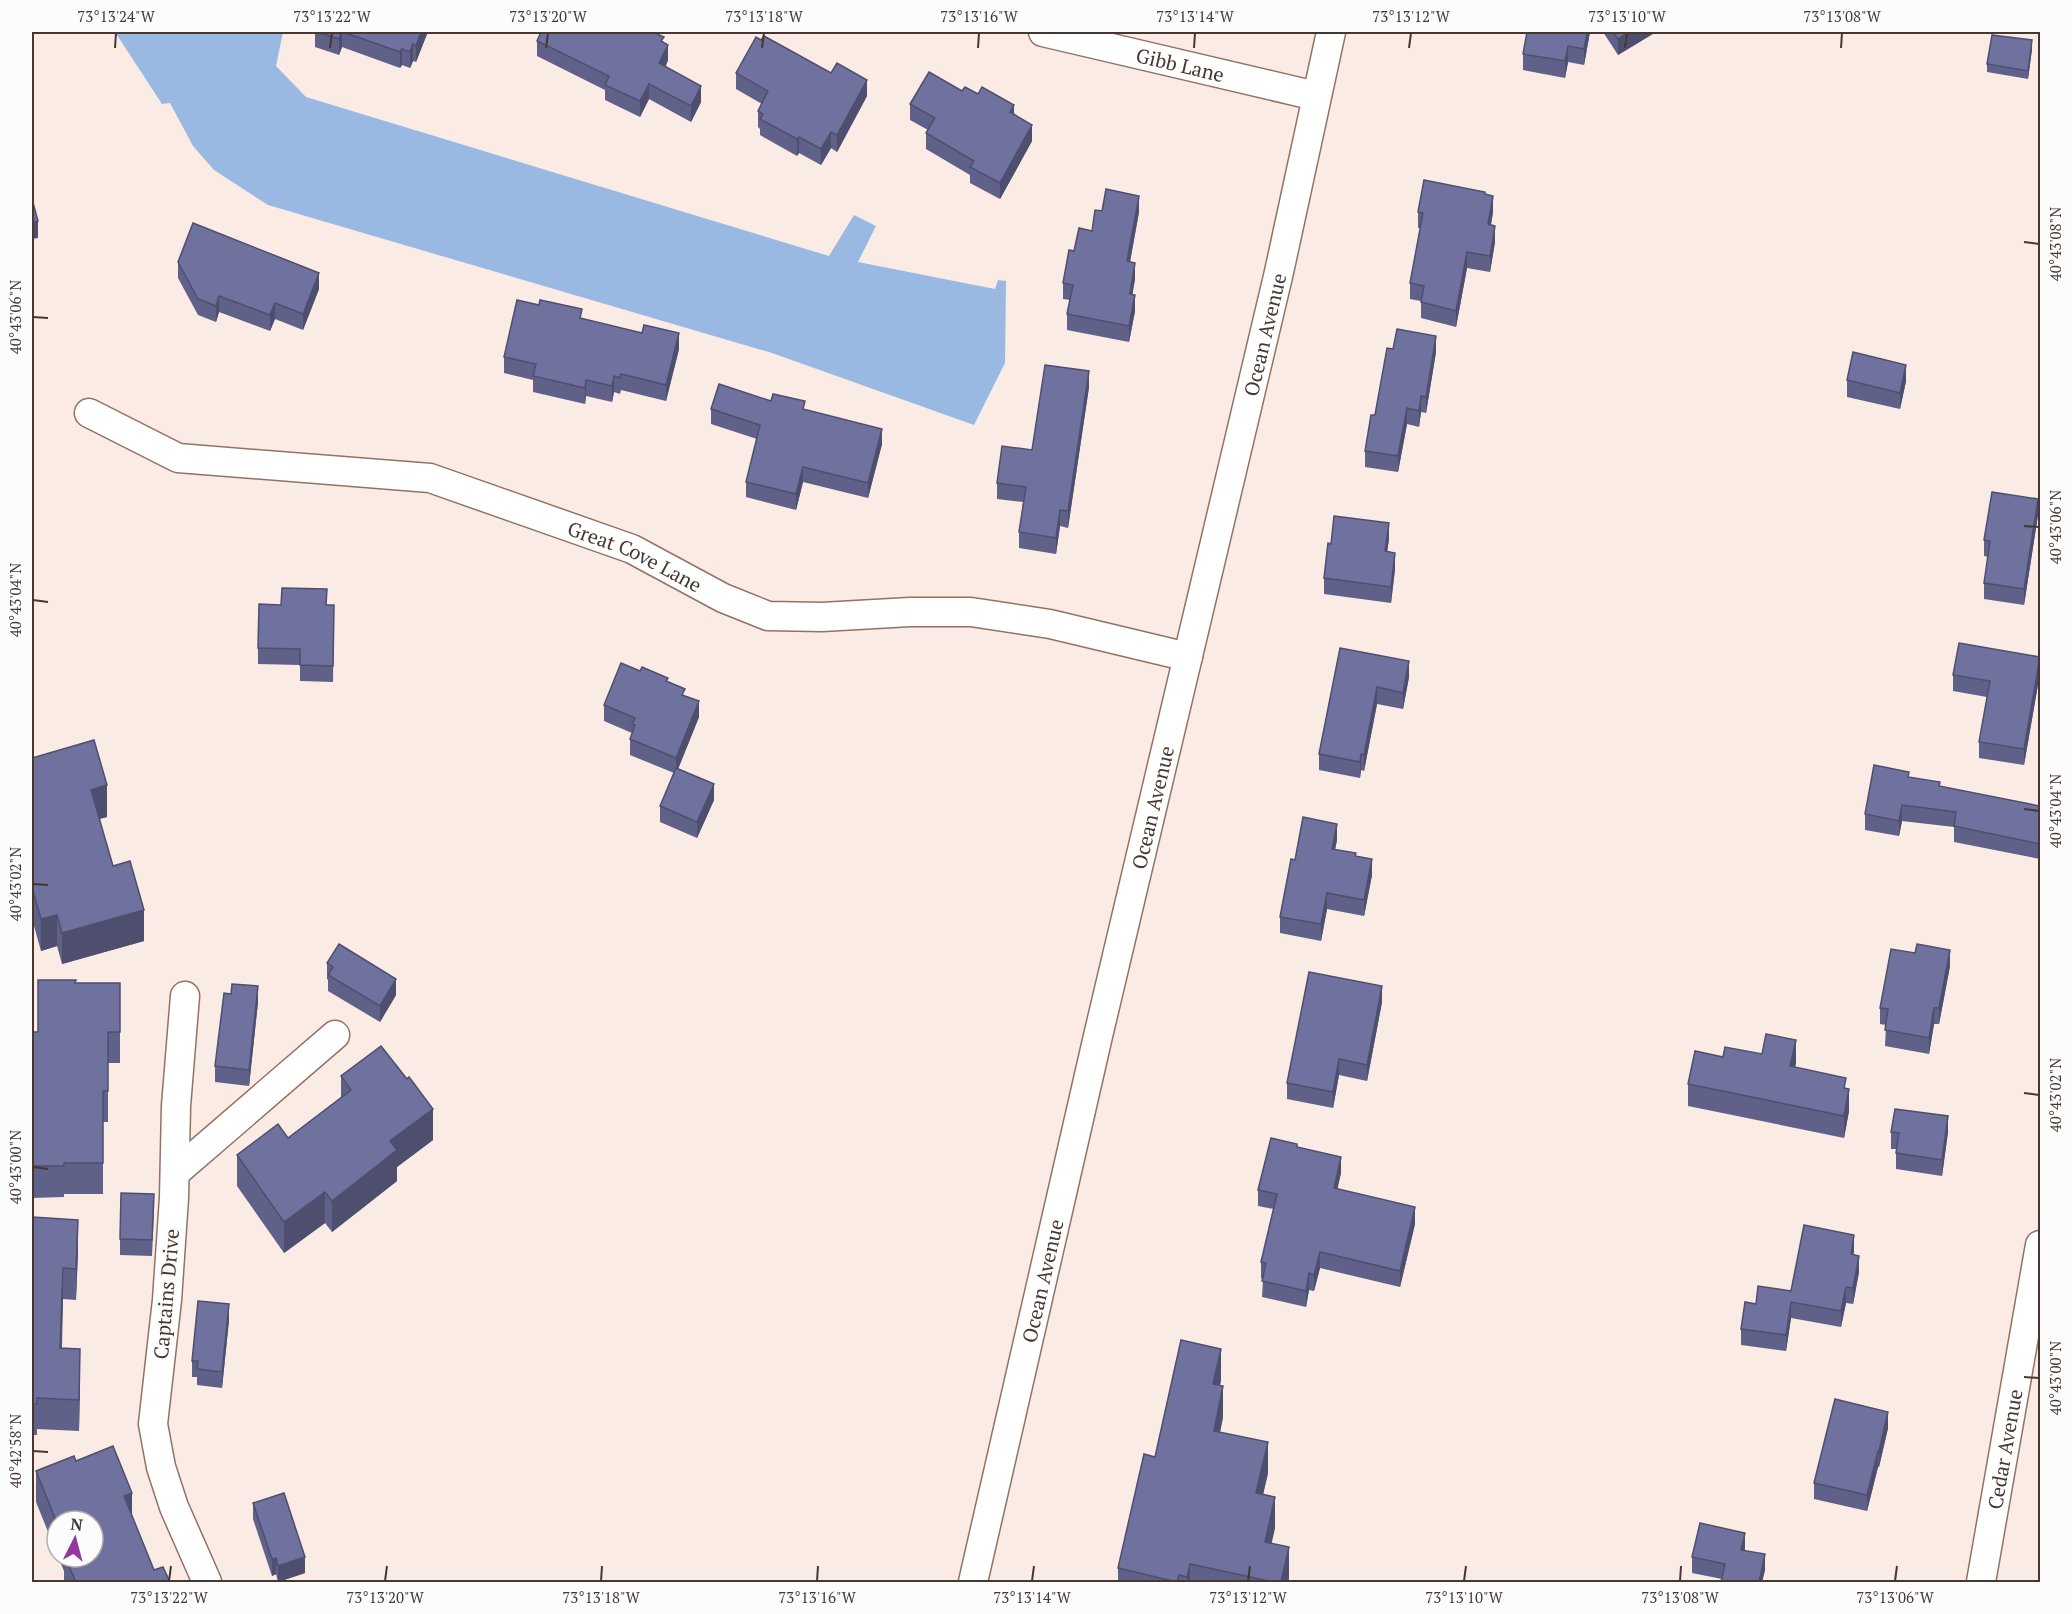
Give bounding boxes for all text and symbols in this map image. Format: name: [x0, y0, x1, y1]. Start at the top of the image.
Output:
text: 73°13'24"W: [77, 6, 156, 26]
text: 73°13'22"W: [293, 6, 372, 26]
text: 73°13'20"W: [509, 6, 588, 26]
text: 73°13'18"W: [725, 6, 804, 26]
text: 73°13'16"W: [940, 6, 1019, 26]
text: 73°13'14"W: [1156, 6, 1235, 26]
text: 73°13'12"W: [1372, 6, 1451, 26]
text: 73°13'10"W: [1588, 6, 1667, 26]
text: 73°13'08"W: [1803, 6, 1882, 26]
street label: Gibb Lane: [1134, 41, 1227, 88]
text: 40°43'08"N: [2045, 207, 2065, 281]
street label: Ocean Avenue: [1237, 270, 1292, 399]
text: 40°43'06"N: [5, 280, 25, 354]
text: 40°43'06"N: [2045, 490, 2065, 564]
street label: Great Cove Lane: [564, 514, 707, 598]
text: 40°43'04"N: [5, 563, 25, 637]
street label: Ocean Avenue: [1125, 743, 1180, 872]
text: 40°43'04"N: [2045, 774, 2065, 848]
text: 40°43'02"N: [5, 847, 25, 921]
text: 40°43'02"N: [2045, 1058, 2065, 1132]
text: 40°43'00"N: [5, 1130, 25, 1204]
street label: Ocean Avenue: [1015, 1216, 1069, 1345]
street label: Captains Drive: [147, 1228, 185, 1360]
text: 40°43'00"N: [2045, 1341, 2065, 1415]
street label: Cedar Avenue: [1981, 1387, 2028, 1511]
text: 40°42'58"N: [5, 1414, 25, 1488]
north arrow: [45, 1509, 105, 1569]
text: N: [69, 1513, 84, 1536]
text: 73°13'22"W: [130, 1587, 209, 1607]
text: 73°13'20"W: [346, 1587, 425, 1607]
text: 73°13'18"W: [562, 1587, 641, 1607]
text: 73°13'16"W: [778, 1587, 857, 1607]
text: 73°13'14"W: [993, 1587, 1072, 1607]
text: 73°13'12"W: [1209, 1587, 1288, 1607]
text: 73°13'10"W: [1425, 1587, 1504, 1607]
text: 73°13'08"W: [1641, 1587, 1720, 1607]
text: 73°13'06"W: [1856, 1587, 1935, 1607]

